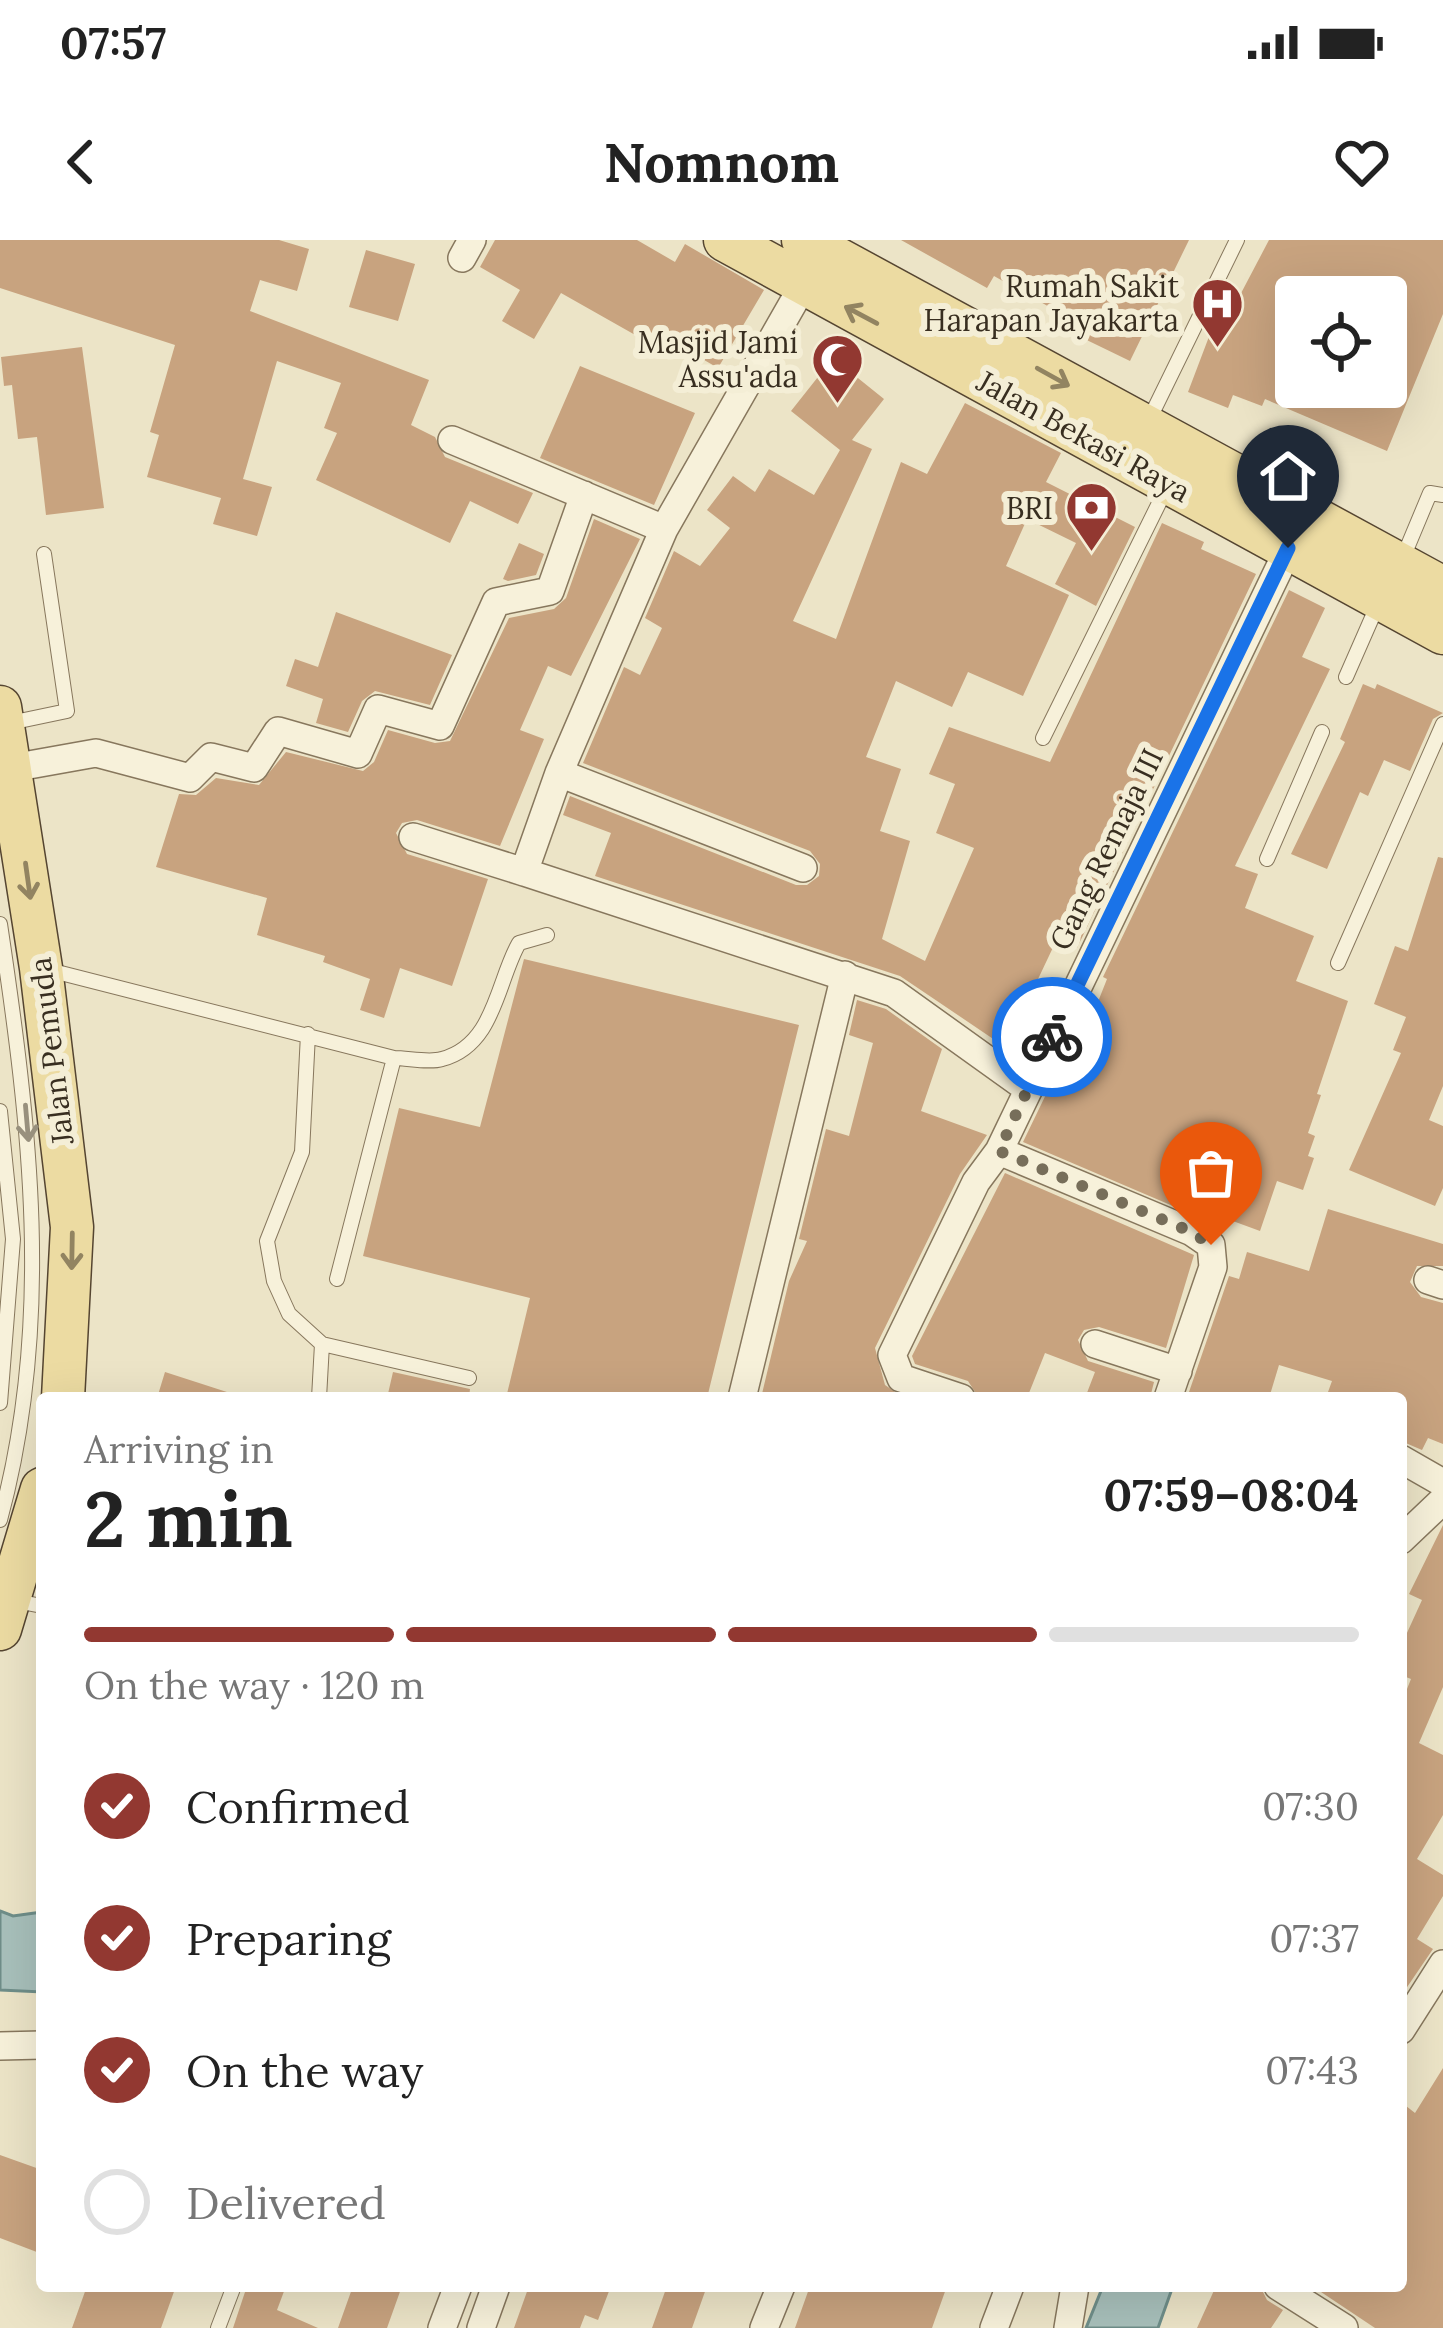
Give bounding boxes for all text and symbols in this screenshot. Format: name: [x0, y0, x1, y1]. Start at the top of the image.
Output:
text: 07:57: [60, 14, 166, 71]
text: Nomnom: [604, 128, 839, 197]
icon: back: [48, 129, 114, 195]
icon: heart: [1329, 129, 1395, 195]
place label: Rumah Sakit Harapan Jayakarta: [923, 267, 1179, 340]
hospital icon: Rumah Sakit Harapan Jayakarta: [1190, 275, 1246, 349]
map controls: [1275, 276, 1407, 408]
button: locate: [1275, 276, 1407, 408]
one-way arrow: [845, 303, 880, 326]
place label: Masjid Jami Assu'ada: [638, 323, 798, 395]
mosque icon: Masjid Jami Assu'ada: [809, 331, 865, 405]
street label: Jalan Bekasi Raya: [969, 361, 1197, 511]
one-way arrow: [1034, 366, 1069, 389]
pin: [1237, 425, 1339, 548]
icon: home: [1255, 443, 1321, 509]
bank icon: BRI: [1064, 480, 1120, 554]
place label: BRI: [1006, 489, 1053, 527]
street label: Gang Remaja III: [1041, 742, 1172, 956]
one-way arrow: [17, 861, 40, 900]
street label: Jalan Pemuda: [21, 955, 81, 1148]
courier: [992, 977, 1112, 1097]
icon: bike: [1019, 1004, 1085, 1070]
one-way arrow: [16, 1103, 39, 1142]
pin: [1160, 1122, 1262, 1245]
icon: bag: [1178, 1140, 1244, 1206]
one-way arrow: [60, 1231, 83, 1270]
text: Arriving in: [84, 1424, 274, 1474]
text: 07:59–08:04: [1104, 1466, 1359, 1523]
text: 2 min: [84, 1469, 293, 1568]
text: On the way · 120 m: [84, 1660, 425, 1710]
icon: check: [84, 1773, 150, 1839]
text: Confirmed: [186, 1778, 410, 1835]
text: 07:30: [1262, 1781, 1359, 1831]
icon: check: [84, 1905, 150, 1971]
text: Preparing: [186, 1910, 391, 1967]
text: 07:37: [1269, 1913, 1359, 1963]
icon: check: [84, 2037, 150, 2103]
text: On the way: [186, 2042, 424, 2099]
text: 07:43: [1265, 2045, 1359, 2095]
text: Delivered: [186, 2174, 386, 2231]

